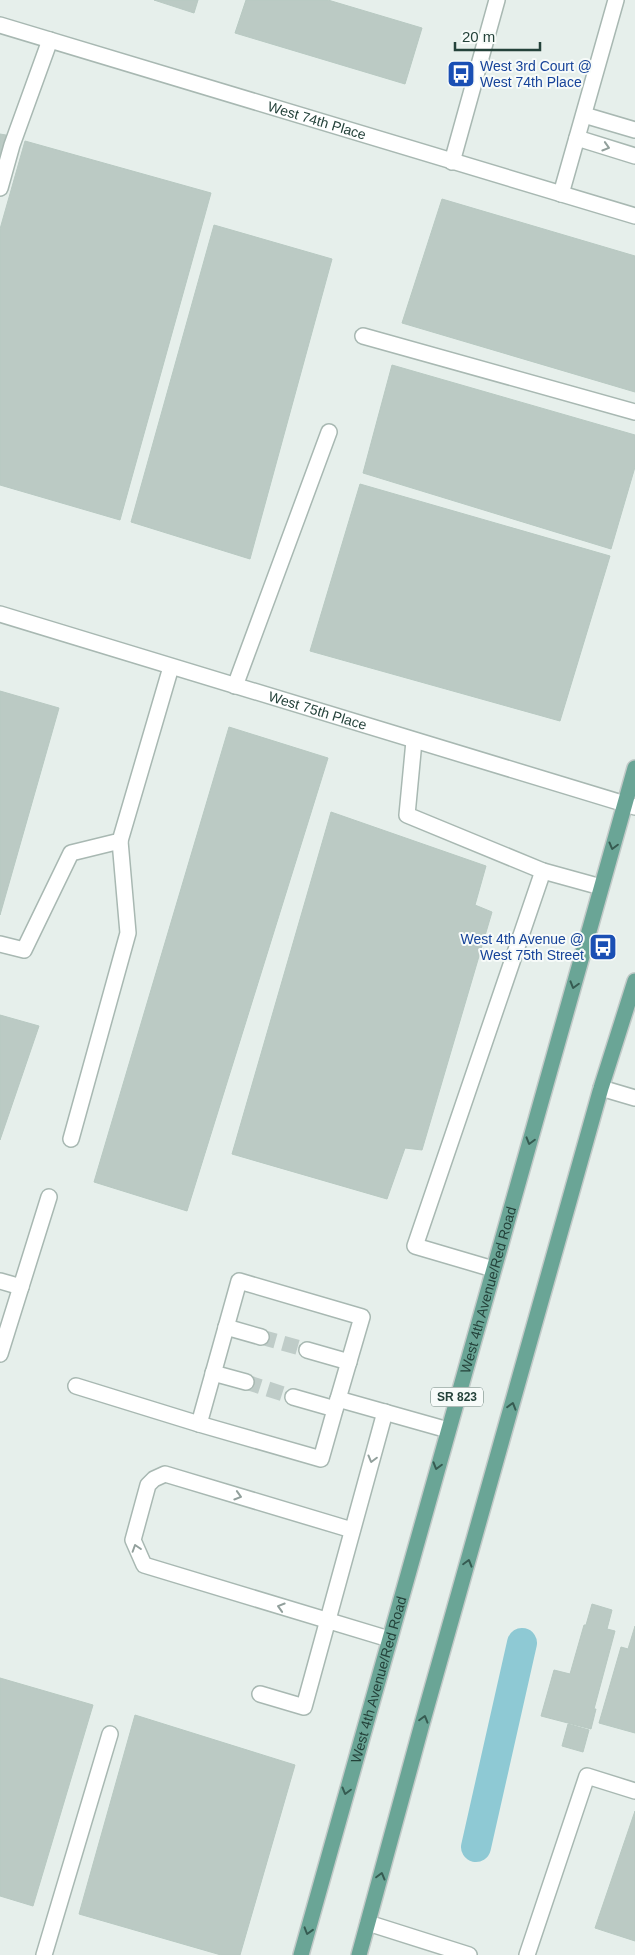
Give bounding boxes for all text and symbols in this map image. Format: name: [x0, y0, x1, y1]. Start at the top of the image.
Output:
scale bar: [455, 20, 540, 52]
text: 20 m: [462, 28, 495, 45]
place label: West 3rd Court @ West 74th Place: [480, 58, 592, 90]
bus stop icon: West 3rd Court @ West 74th Place: [446, 59, 476, 89]
street label: West 74th Place: [266, 98, 368, 143]
one-way arrow: [601, 142, 610, 152]
street label: West 75th Place: [267, 688, 369, 733]
one-way arrow: [609, 841, 619, 849]
place label: West 4th Avenue @ West 75th Street: [461, 931, 584, 963]
bus stop icon: West 4th Avenue @ West 75th Street: [588, 932, 618, 962]
one-way arrow: [569, 980, 579, 988]
one-way arrow: [525, 1137, 535, 1145]
street label: West 4th Avenue/Red Road: [457, 1205, 519, 1375]
road number: SR 823: [431, 1388, 483, 1406]
one-way arrow: [506, 1402, 517, 1411]
one-way arrow: [367, 1454, 378, 1463]
one-way arrow: [433, 1461, 443, 1469]
one-way arrow: [234, 1490, 242, 1500]
one-way arrow: [132, 1544, 142, 1552]
one-way arrow: [462, 1559, 472, 1567]
street label: West 4th Avenue/Red Road: [347, 1595, 410, 1765]
one-way arrow: [277, 1602, 285, 1612]
one-way arrow: [418, 1715, 428, 1724]
one-way arrow: [342, 1786, 352, 1794]
one-way arrow: [375, 1871, 386, 1880]
one-way arrow: [303, 1926, 313, 1934]

